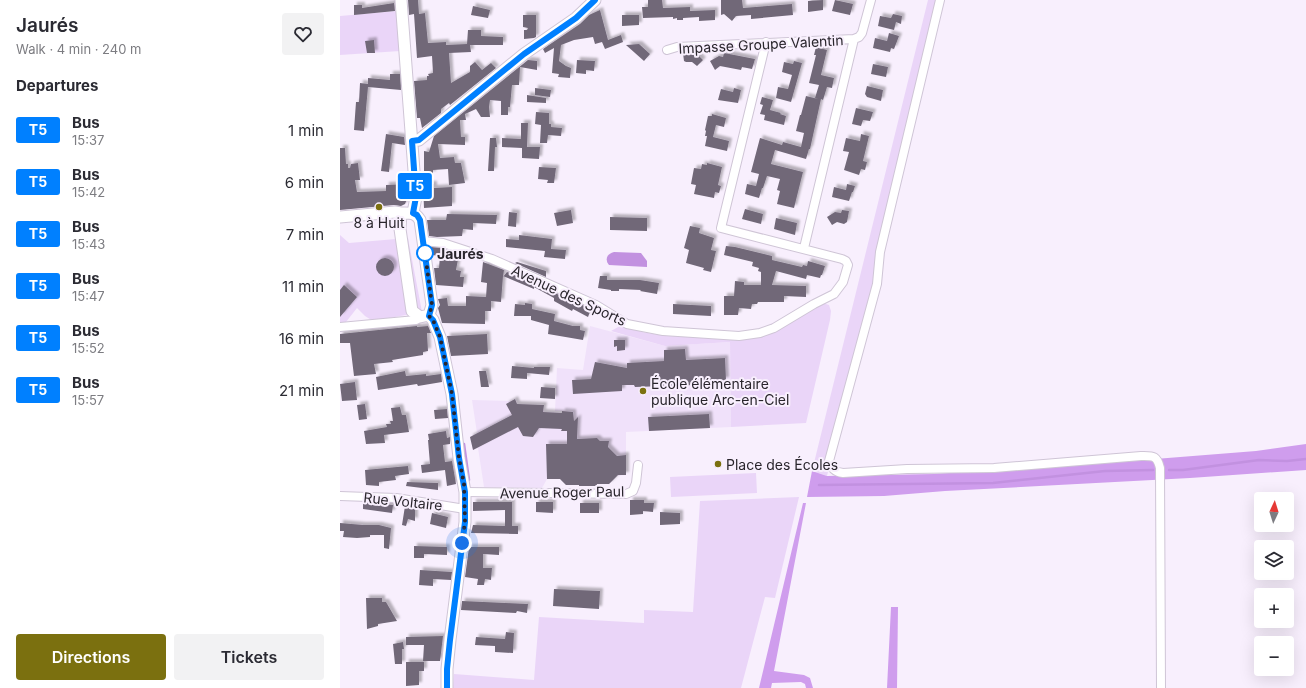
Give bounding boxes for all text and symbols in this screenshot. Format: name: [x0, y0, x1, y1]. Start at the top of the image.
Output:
button: heart: [282, 13, 324, 55]
text: Jaurés: [16, 14, 78, 37]
street label: Impasse Groupe Valentin: [678, 31, 844, 57]
text: Walk · 4 min · 240 m: [16, 41, 142, 57]
text: Departures: [16, 76, 98, 95]
text: Bus: [72, 113, 100, 132]
text: T5: [29, 121, 47, 138]
text: 1 min: [288, 121, 324, 140]
text: 15:37: [72, 132, 104, 148]
text: Bus: [72, 165, 100, 184]
text: T5: [29, 173, 47, 190]
text: 6 min: [285, 173, 324, 192]
line badge: T5: [397, 173, 433, 199]
text: T5: [406, 177, 424, 194]
text: 15:42: [72, 184, 105, 200]
marker: 8 à Huit: [374, 202, 384, 212]
place label: 8 à Huit: [353, 214, 405, 231]
text: Bus: [72, 217, 100, 236]
text: T5: [29, 225, 47, 242]
text: 7 min: [286, 225, 324, 244]
text: 15:43: [72, 236, 105, 252]
marker: Jaurés: [416, 244, 434, 262]
place label: Jaurés: [437, 245, 484, 262]
street label: Avenue des Sports: [509, 261, 629, 329]
text: Bus: [72, 269, 100, 288]
text: T5: [29, 277, 47, 294]
text: 11 min: [282, 277, 324, 296]
text: 15:47: [72, 288, 105, 304]
text: Bus: [72, 321, 100, 340]
text: T5: [29, 329, 47, 346]
text: 16 min: [279, 329, 324, 348]
text: 15:52: [72, 340, 105, 356]
text: Bus: [72, 373, 100, 392]
place label: École élémentaire publique Arc-en-Ciel: [651, 375, 789, 408]
text: T5: [29, 381, 47, 398]
text: 21 min: [279, 381, 324, 400]
marker: École élémentaire publique Arc-en-Ciel: [638, 386, 648, 396]
text: 15:57: [72, 392, 104, 408]
place label: Place des Écoles: [726, 456, 838, 473]
marker: Place des Écoles: [713, 459, 723, 469]
street label: Avenue Roger Paul: [499, 482, 625, 502]
street label: Rue Voltaire: [363, 488, 443, 514]
north arrow: [1254, 492, 1294, 532]
map controls: [1254, 492, 1294, 676]
your location: [452, 533, 472, 553]
button: layers: [1254, 540, 1294, 580]
button: +: [1254, 588, 1294, 628]
button: Directions: [16, 634, 166, 680]
button: Tickets: [174, 634, 324, 680]
button: −: [1254, 636, 1294, 676]

